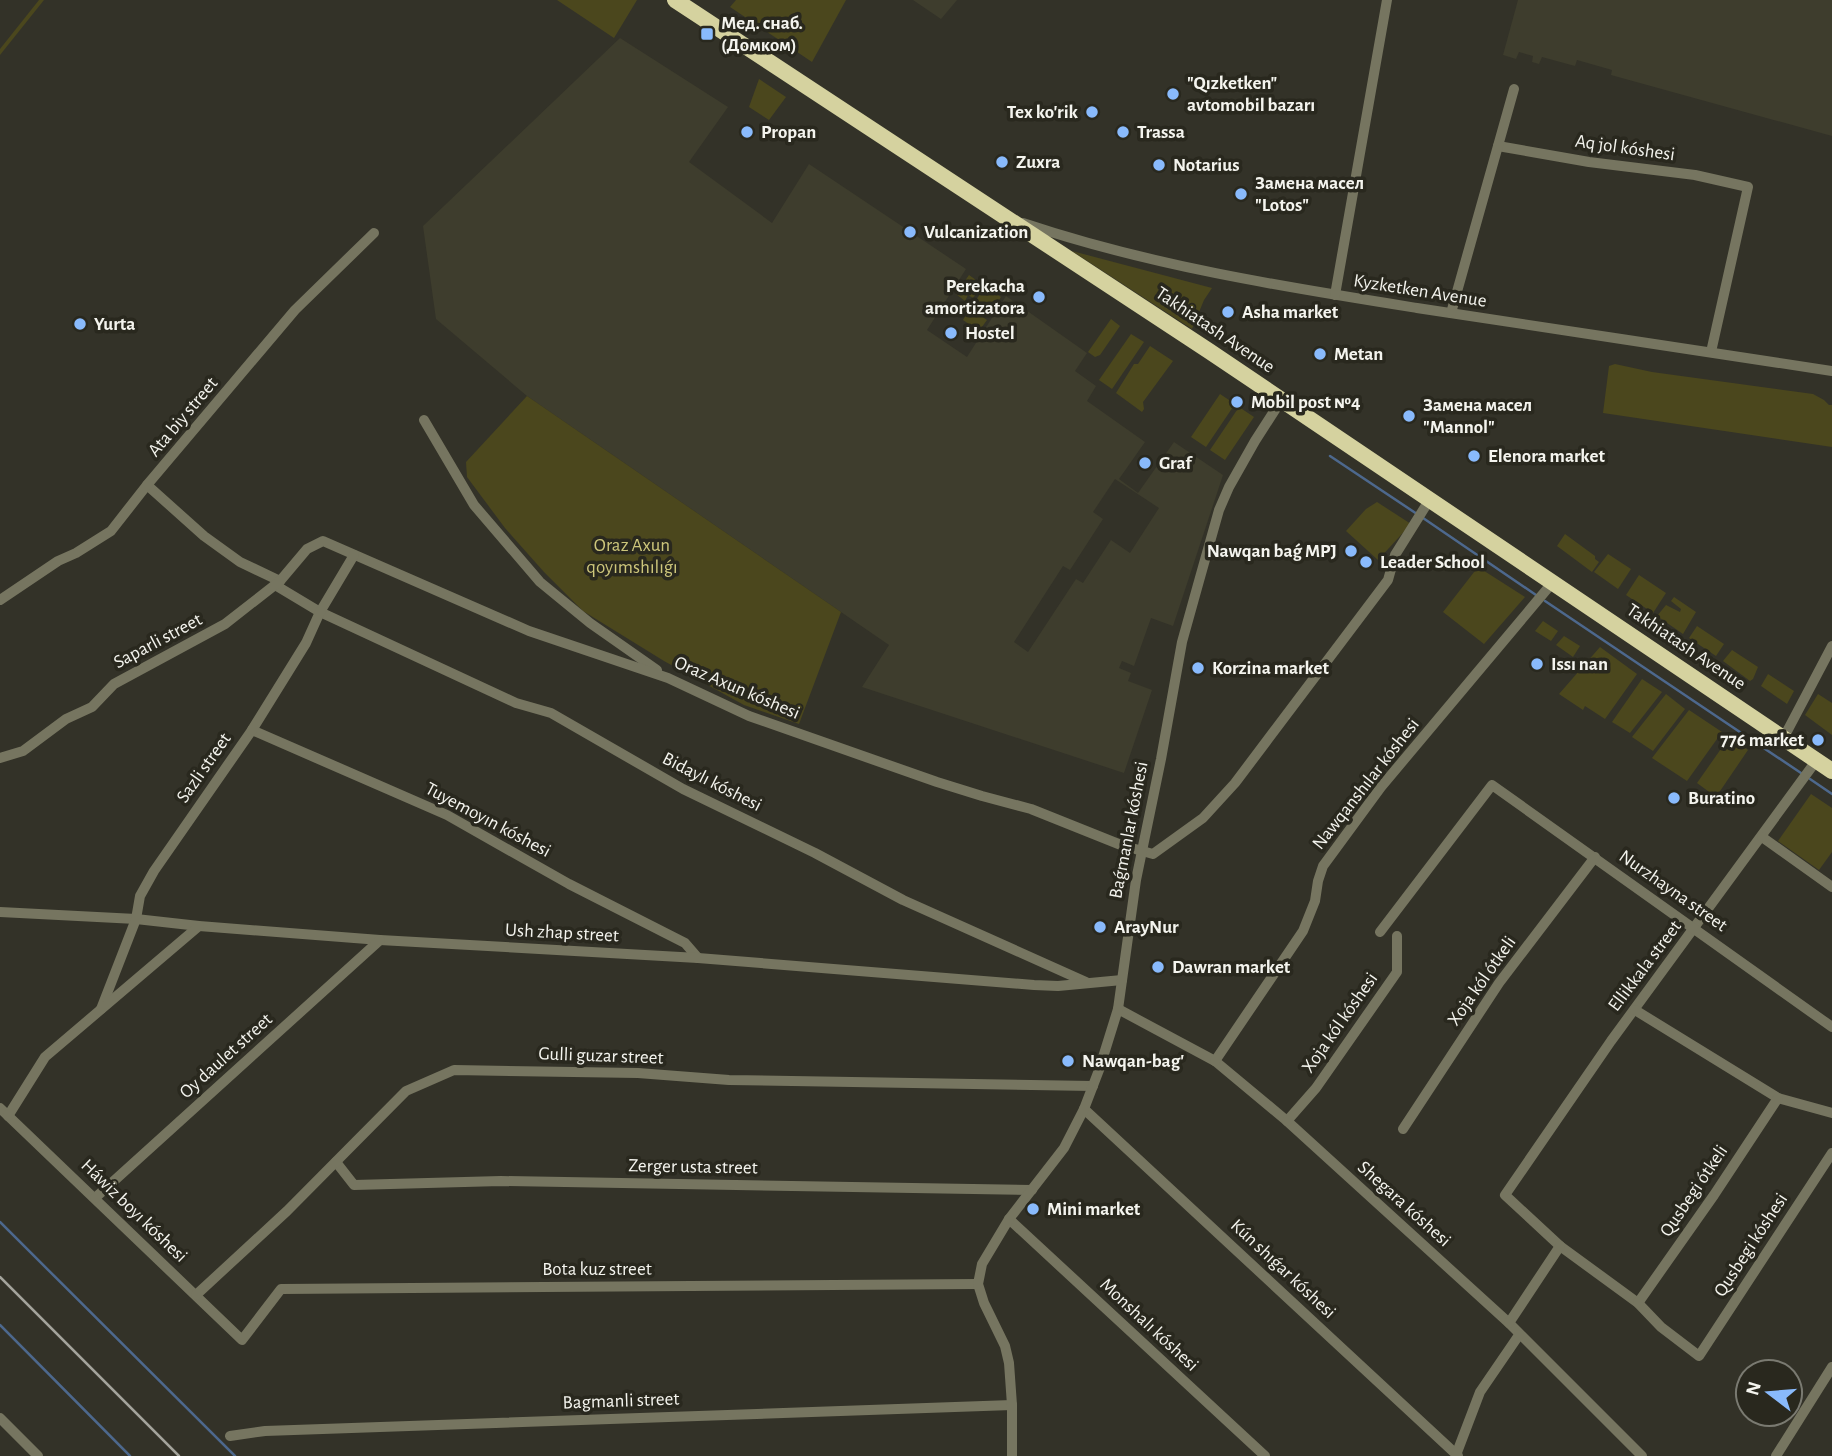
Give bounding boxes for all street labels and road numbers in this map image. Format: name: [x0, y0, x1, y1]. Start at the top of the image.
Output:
street label: Aq jol kóshesi: [1574, 132, 1676, 164]
street label: Kyzketken Avenue: [1352, 271, 1488, 311]
street label: Takhiatash Avenue: [1152, 283, 1278, 377]
street label: Ata biy street: [145, 374, 221, 460]
street label: Takhiatash Avenue: [1623, 600, 1749, 694]
street label: Saparli street: [111, 610, 205, 672]
street label: Oraz Axun kóshesi: [671, 653, 803, 723]
street label: Nawqanshılar kóshesi: [1309, 715, 1423, 853]
street label: Sazli street: [173, 730, 235, 806]
street label: Bidaylı kóshesi: [659, 749, 765, 815]
street label: Baǵmanlar kóshesi: [1106, 760, 1152, 900]
street label: Tuyemoyın kóshesi: [422, 779, 554, 861]
street label: Nurzhayna street: [1615, 847, 1731, 935]
street label: Ellikkala street: [1605, 917, 1685, 1015]
street label: Ush zhap street: [505, 921, 619, 945]
street label: Xoja kól ótkeli: [1444, 933, 1520, 1029]
street label: Xoja kól kóshesi: [1298, 969, 1382, 1077]
street label: Oy daulet street: [176, 1010, 276, 1102]
street label: Gulli guzar street: [538, 1044, 664, 1068]
street label: Qusbegi ótkeli: [1656, 1142, 1732, 1240]
street label: Háwiz boyı kóshesi: [77, 1156, 191, 1266]
street label: Zerger usta street: [628, 1156, 758, 1178]
street label: Shegara kóshesi: [1354, 1158, 1454, 1250]
street label: Qusbegi kóshesi: [1711, 1190, 1791, 1300]
street label: Kún shıǵar kóshesi: [1227, 1216, 1339, 1322]
street label: Bota kuz street: [542, 1260, 652, 1279]
street label: Monshalı kóshesi: [1096, 1275, 1202, 1375]
street label: Bagmanli street: [562, 1389, 680, 1413]

